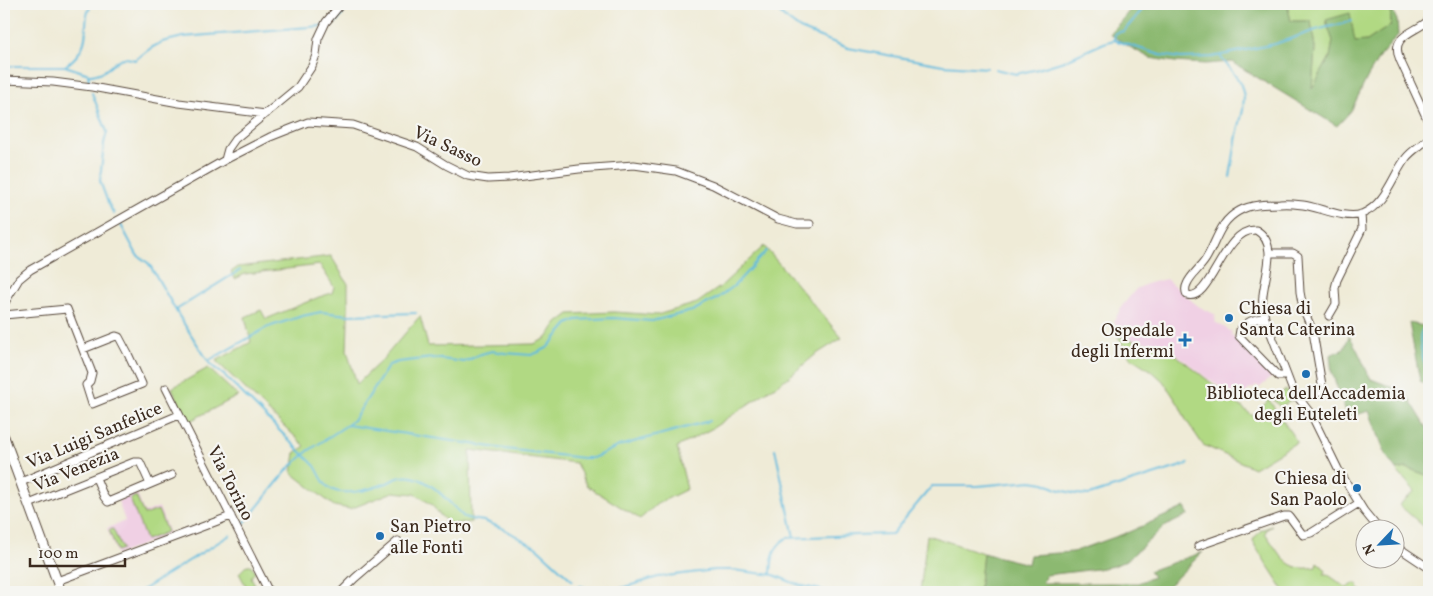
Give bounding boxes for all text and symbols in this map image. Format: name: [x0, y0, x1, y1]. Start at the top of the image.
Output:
street label: Via Sasso: [409, 121, 486, 174]
place label: Chiesa di Santa Caterina: [1239, 297, 1355, 343]
marker: Chiesa di Santa Caterina: [1223, 312, 1235, 324]
place label: Ospedale degli Infermi: [1071, 319, 1174, 365]
marker: Ospedale degli Infermi: [1178, 333, 1192, 347]
marker: Biblioteca dell'Accademia degli Euteleti: [1300, 368, 1312, 380]
place label: Biblioteca dell'Accademia degli Euteleti: [1206, 382, 1406, 428]
street label: Via Luigi Sanfelice: [23, 397, 166, 476]
street label: Via Venezia: [30, 442, 123, 499]
street label: Via Torino: [200, 442, 259, 525]
place label: Chiesa di San Paolo: [1270, 467, 1347, 513]
marker: Chiesa di San Paolo: [1351, 482, 1363, 494]
place label: San Pietro alle Fonti: [390, 515, 471, 561]
north arrow: [1356, 518, 1406, 568]
marker: San Pietro alle Fonti: [374, 530, 386, 542]
scale bar: [30, 536, 125, 568]
text: N: [1359, 540, 1380, 557]
text: 100 m: [38, 544, 78, 565]

